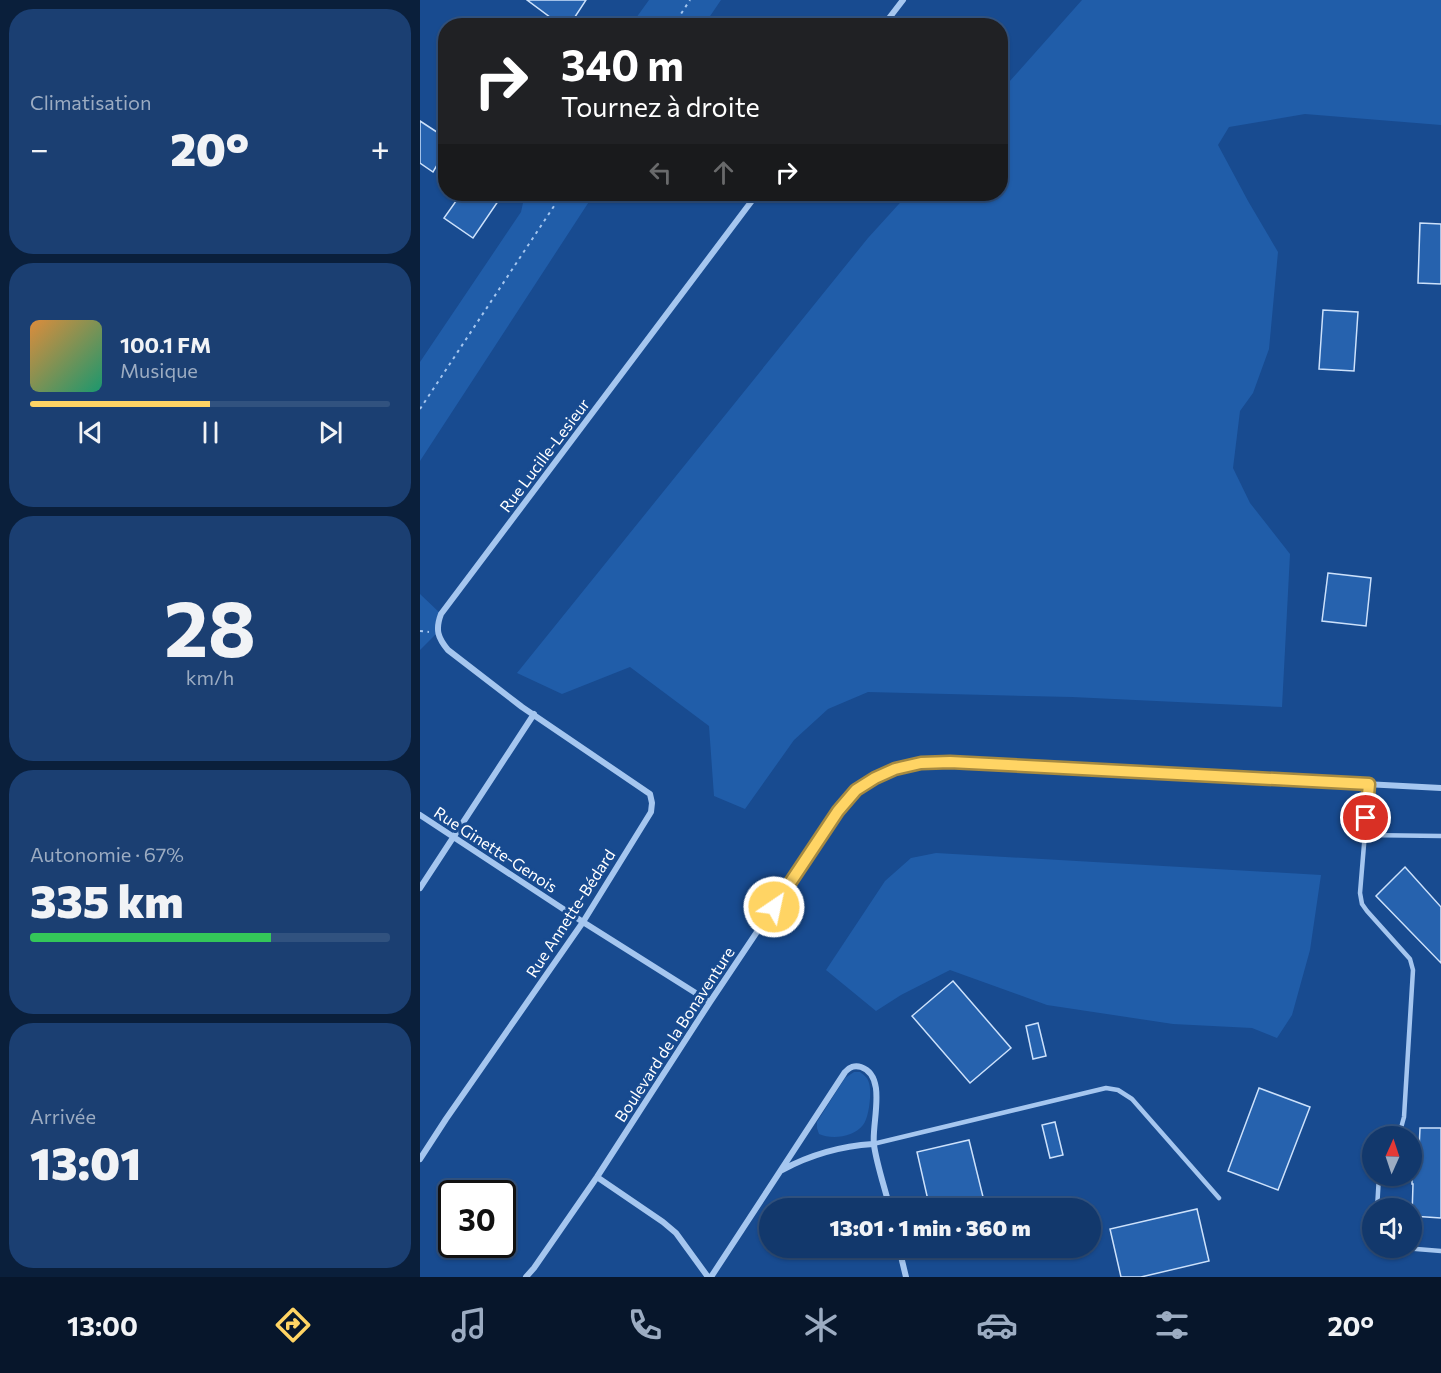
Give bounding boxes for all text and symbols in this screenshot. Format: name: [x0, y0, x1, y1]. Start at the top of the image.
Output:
text: 340 m: [561, 38, 684, 90]
icon: right: [462, 42, 540, 120]
text: Climatisation: [30, 90, 151, 114]
text: Tournez à droite: [561, 90, 760, 123]
text: 20°: [170, 120, 249, 175]
text: −: [30, 127, 49, 168]
text: +: [371, 127, 390, 168]
icon: left: [644, 156, 677, 189]
icon: ahead: [707, 156, 740, 189]
icon: right: [770, 156, 803, 189]
text: 100.1 FM: [120, 331, 211, 358]
text: Musique: [120, 358, 198, 382]
street label: Rue Lucille-Lesieur: [495, 394, 593, 516]
icon: previous: [74, 416, 107, 449]
icon: pause: [194, 416, 227, 449]
icon: next: [314, 416, 347, 449]
text: 28: [164, 578, 256, 673]
text: km/h: [186, 665, 234, 689]
pin: [1340, 792, 1391, 843]
icon: arrive: [1349, 801, 1382, 834]
street label: Rue Ginette-Genois: [431, 802, 561, 896]
text: Autonomie · 67%: [30, 842, 184, 866]
street label: Rue Annette-Bédard: [522, 845, 618, 981]
text: 335 km: [30, 872, 184, 927]
position arrow: [742, 875, 806, 939]
street label: Boulevard de la Bonaventure: [610, 943, 738, 1125]
text: Arrivée: [30, 1104, 96, 1128]
north arrow: [1362, 1126, 1422, 1186]
map controls: [1362, 1126, 1422, 1258]
text: 13:01: [30, 1134, 141, 1189]
speed limit sign: 30: [438, 1180, 516, 1258]
button: sound: [1362, 1198, 1422, 1258]
text: 13:01 · 1 min · 360 m: [829, 1214, 1031, 1241]
icon: directions: [272, 1304, 314, 1346]
icon: music: [448, 1304, 490, 1346]
icon: phone: [624, 1304, 666, 1346]
icon: climate: [800, 1304, 842, 1346]
icon: car: [976, 1304, 1018, 1346]
icon: filters: [1151, 1304, 1193, 1346]
text: 13:00: [67, 1309, 138, 1342]
text: 20°: [1327, 1309, 1374, 1342]

